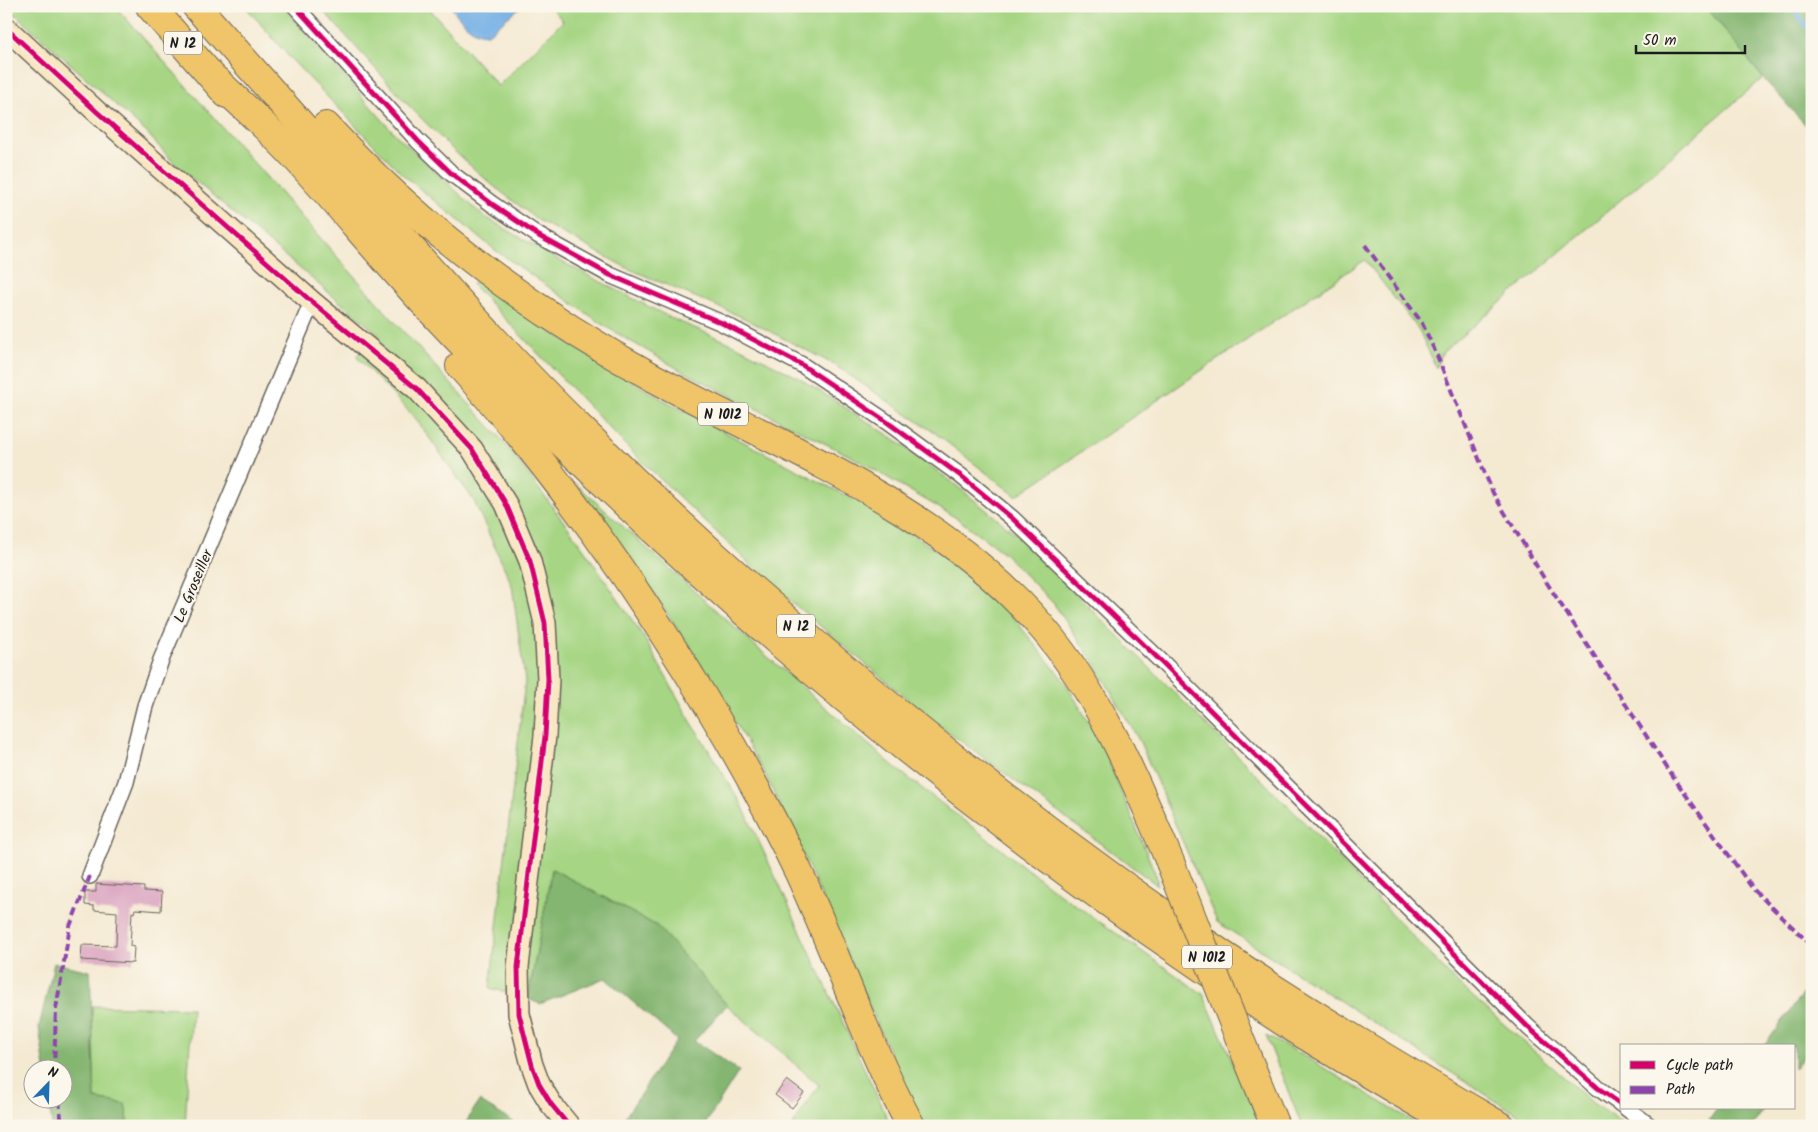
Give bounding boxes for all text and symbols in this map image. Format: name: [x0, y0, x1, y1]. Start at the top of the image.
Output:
scale bar: [1636, 22, 1744, 54]
text: 50 m: [1643, 29, 1677, 53]
road number: N 12: [164, 32, 202, 54]
road number: N 1012: [698, 402, 748, 426]
street label: Le Groseiller: [168, 545, 221, 627]
road number: N 12: [777, 614, 815, 638]
road number: N 1012: [1182, 946, 1232, 969]
legend: [1620, 1044, 1796, 1110]
text: Cycle path: [1666, 1054, 1733, 1078]
north arrow: [22, 1060, 72, 1110]
text: N: [44, 1061, 61, 1085]
text: Path: [1666, 1078, 1695, 1102]

